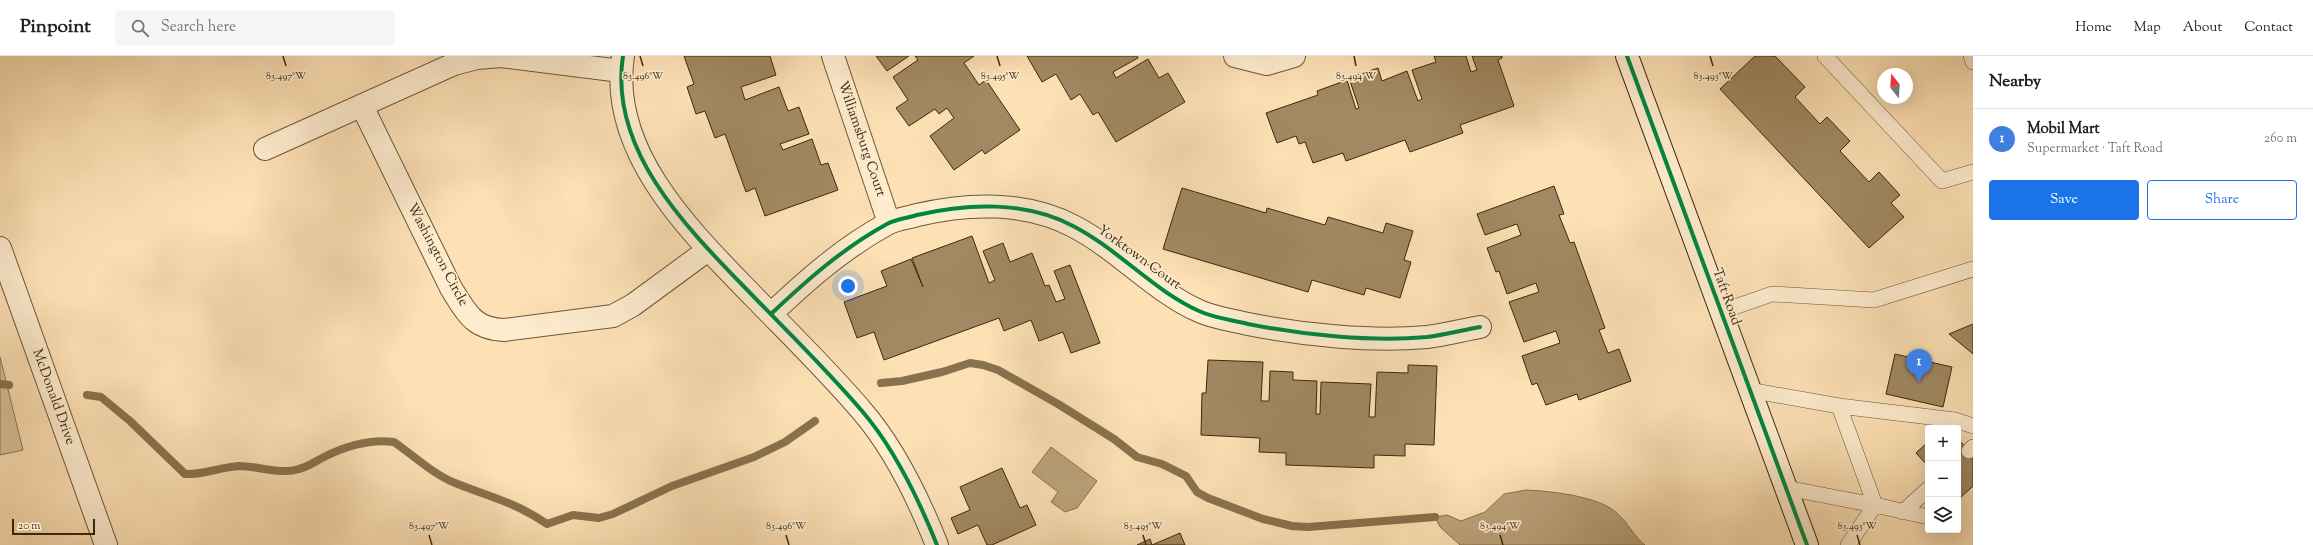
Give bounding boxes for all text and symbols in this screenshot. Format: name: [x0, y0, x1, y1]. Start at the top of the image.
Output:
search box: [115, 10, 395, 46]
text: Pinpoint: [20, 14, 91, 41]
icon: search: [129, 17, 151, 39]
text: Search here: [161, 17, 236, 38]
text: Home: [2075, 18, 2112, 38]
text: Map: [2134, 18, 2161, 38]
text: About: [2183, 18, 2222, 38]
text: Contact: [2244, 18, 2293, 38]
north arrow: [1877, 68, 1913, 104]
text: 83.497°W: [266, 69, 306, 84]
text: 83.496°W: [623, 69, 663, 84]
text: 83.495°W: [981, 69, 1019, 84]
text: 83.494°W: [1336, 69, 1376, 84]
text: 83.493°W: [1693, 69, 1733, 84]
text: Nearby: [1989, 70, 2041, 94]
street label: Williamsburg Court: [832, 78, 890, 200]
text: Mobil Mart: [2027, 119, 2100, 140]
text: 1: [2000, 130, 2004, 148]
text: 260 m: [2264, 130, 2297, 148]
text: Supermarket · Taft Road: [2027, 140, 2163, 158]
button: Save: [1989, 180, 2139, 220]
button: Share: [2147, 180, 2297, 220]
street label: Washington Circle: [401, 200, 473, 310]
street label: Yorktown Court: [1093, 221, 1185, 295]
street label: Taft Road: [1706, 266, 1746, 328]
your location: [838, 276, 858, 296]
street label: McDonald Drive: [26, 346, 80, 448]
pin: 1: [1906, 349, 1932, 382]
map controls: [1925, 425, 1961, 533]
button: +: [1925, 425, 1961, 461]
button: −: [1925, 461, 1961, 497]
button: layers: [1925, 497, 1961, 533]
scale bar: [12, 517, 95, 536]
text: 20 m: [18, 518, 40, 534]
text: 83.497°W: [409, 519, 449, 534]
text: 83.496°W: [766, 519, 806, 534]
text: 83.495°W: [1124, 519, 1162, 534]
text: 83.494°W: [1480, 519, 1520, 534]
text: 83.493°W: [1837, 519, 1877, 534]

